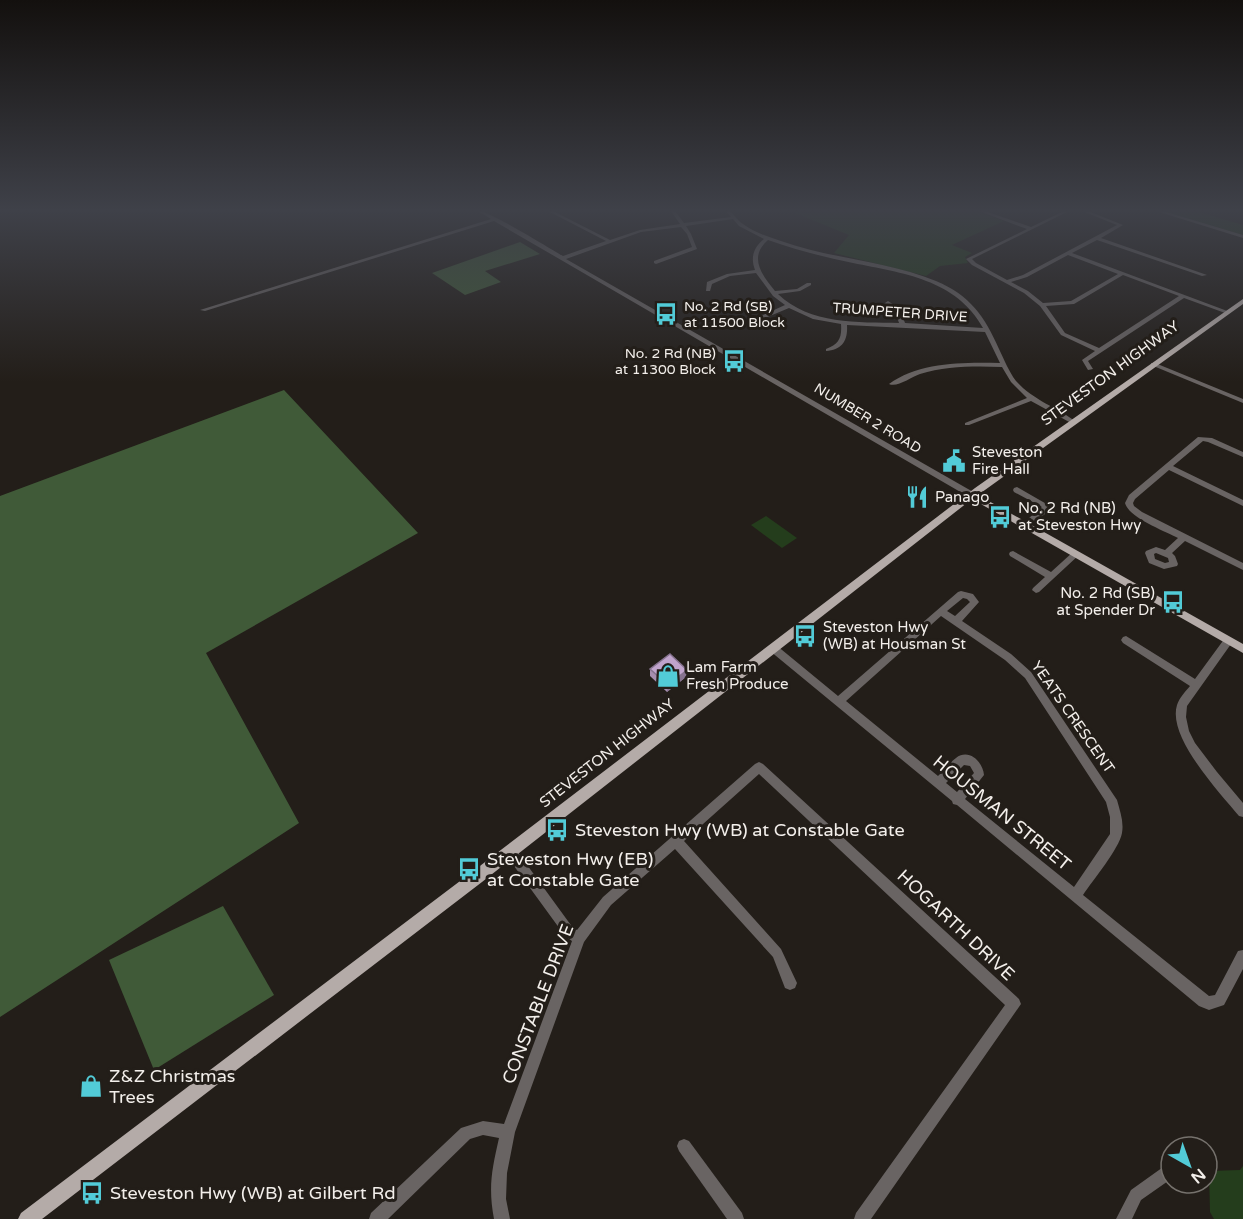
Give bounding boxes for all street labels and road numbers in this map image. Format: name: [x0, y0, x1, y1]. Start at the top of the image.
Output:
street label: TRUMPETER DRIVE: [832, 299, 968, 326]
street label: STEVESTON HIGHWAY: [1037, 317, 1183, 429]
street label: NUMBER 2 ROAD: [811, 380, 924, 457]
street label: YEATS CRESCENT: [1028, 657, 1118, 777]
street label: STEVESTON HIGHWAY: [536, 694, 678, 811]
street label: HOUSMAN STREET: [929, 751, 1075, 875]
street label: HOGARTH DRIVE: [893, 865, 1019, 985]
street label: CONSTABLE DRIVE: [497, 921, 579, 1087]

